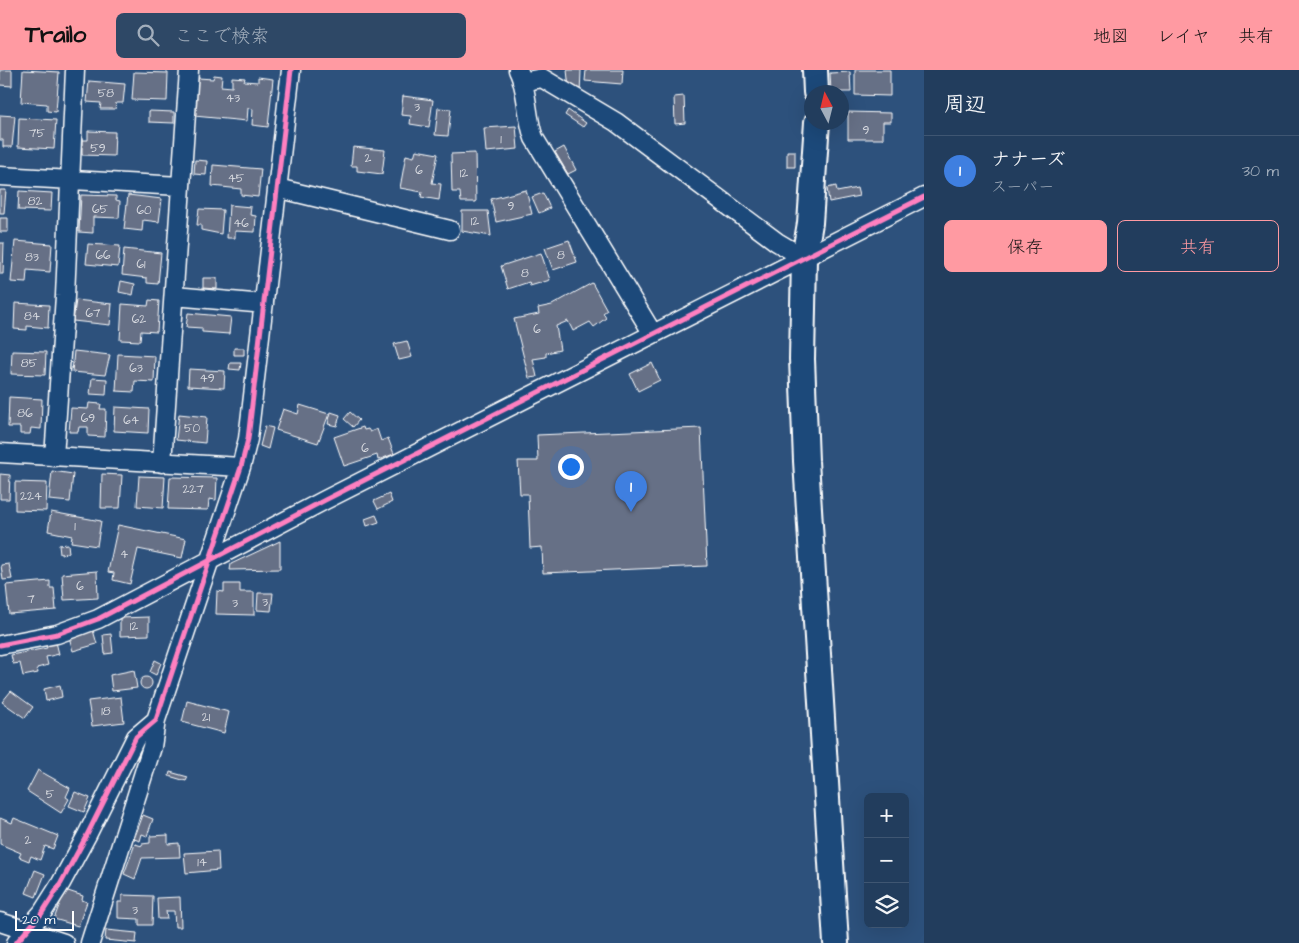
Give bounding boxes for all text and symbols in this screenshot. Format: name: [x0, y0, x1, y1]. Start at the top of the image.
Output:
search box: [116, 13, 466, 58]
text: Trailo: [25, 18, 86, 52]
icon: search: [134, 21, 162, 49]
text: ここで検索: [174, 23, 269, 50]
text: 地図: [1093, 24, 1129, 49]
text: レイヤ: [1157, 24, 1210, 49]
text: 共有: [1238, 24, 1274, 49]
house number: 58: [98, 85, 114, 102]
north arrow: [804, 85, 849, 130]
house number: 43: [226, 90, 240, 107]
text: 周辺: [944, 90, 986, 119]
house number: 3: [414, 99, 420, 116]
house number: 9: [863, 122, 870, 139]
house number: 75: [29, 125, 45, 142]
house number: 1: [500, 131, 502, 148]
house number: 59: [90, 140, 106, 157]
text: ナナーズ: [991, 146, 1065, 173]
house number: 2: [365, 150, 372, 167]
text: 1: [959, 160, 961, 182]
text: 30 m: [1242, 160, 1279, 182]
house number: 6: [415, 162, 423, 179]
house number: 12: [460, 165, 468, 182]
house number: 45: [228, 170, 245, 187]
text: スーパー: [991, 176, 1054, 198]
house number: 82: [28, 193, 42, 210]
house number: 9: [508, 198, 515, 215]
house number: 65: [92, 201, 109, 218]
house number: 60: [136, 202, 152, 219]
house number: 12: [471, 213, 479, 230]
house number: 46: [233, 215, 249, 232]
button: 保存: [944, 220, 1107, 272]
button: 共有: [1117, 220, 1279, 272]
house number: 66: [95, 247, 111, 264]
house number: 8: [557, 247, 565, 264]
house number: 83: [25, 249, 39, 266]
house number: 61: [136, 256, 146, 273]
house number: 8: [521, 265, 529, 282]
house number: 67: [86, 305, 101, 322]
house number: 84: [24, 308, 40, 325]
house number: 62: [132, 311, 146, 328]
house number: 6: [533, 321, 541, 338]
house number: 85: [21, 355, 38, 372]
house number: 63: [129, 360, 143, 377]
house number: 49: [200, 370, 215, 387]
house number: 86: [17, 405, 33, 422]
house number: 69: [81, 410, 95, 427]
house number: 64: [123, 412, 139, 429]
house number: 50: [184, 420, 200, 437]
house number: 6: [361, 440, 369, 457]
your location: [558, 454, 584, 480]
pin: 1: [615, 471, 647, 512]
house number: 227: [182, 481, 204, 498]
house number: 224: [20, 488, 42, 505]
house number: 1: [74, 518, 76, 535]
house number: 4: [120, 546, 128, 563]
house number: 6: [76, 578, 84, 595]
house number: 7: [27, 591, 35, 608]
house number: 3: [262, 594, 268, 611]
house number: 3: [232, 595, 238, 612]
house number: 12: [130, 618, 138, 635]
house number: 18: [101, 703, 111, 720]
house number: 21: [202, 709, 211, 726]
house number: 5: [46, 786, 55, 803]
map controls: [864, 793, 909, 928]
button: +: [864, 793, 909, 838]
house number: 2: [25, 832, 32, 849]
button: −: [864, 838, 909, 883]
house number: 14: [197, 854, 207, 871]
button: layers: [864, 883, 909, 928]
house number: 3: [132, 902, 138, 919]
scale bar: [15, 908, 74, 931]
text: 20 m: [22, 910, 55, 930]

